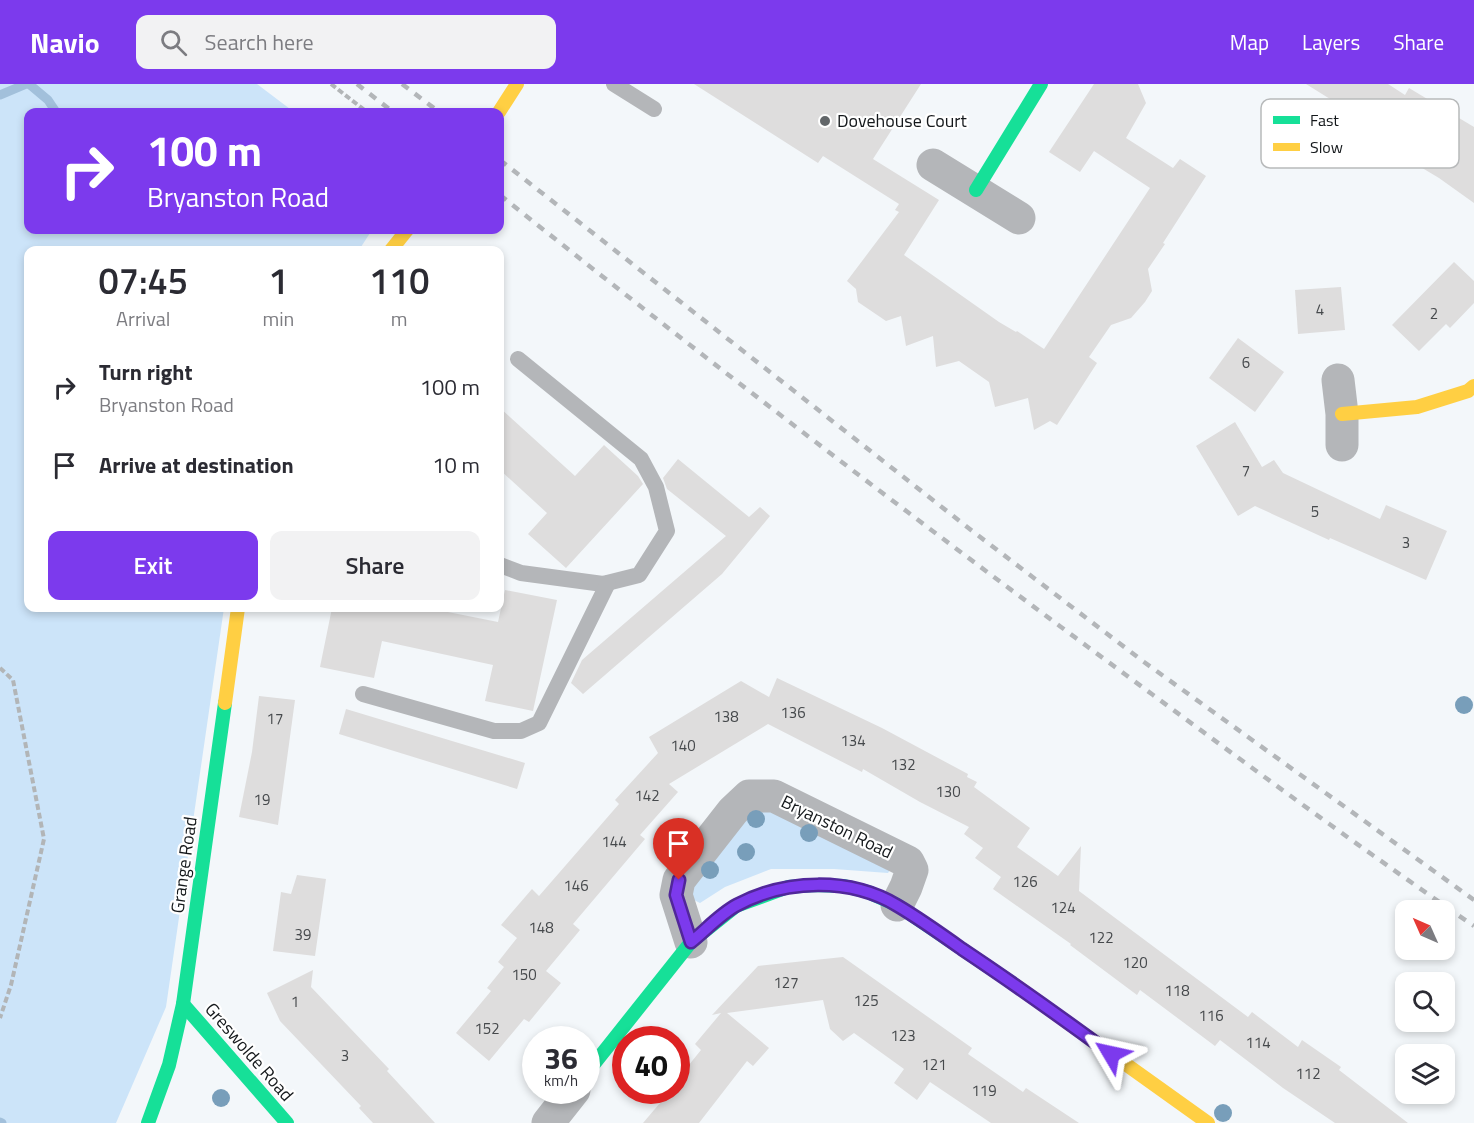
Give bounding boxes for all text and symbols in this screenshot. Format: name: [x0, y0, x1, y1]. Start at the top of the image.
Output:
search box: [136, 15, 556, 69]
text: Navio: [30, 21, 100, 64]
text: Search here: [205, 25, 314, 59]
icon: search: [157, 26, 190, 59]
text: Map: [1230, 26, 1269, 58]
text: Layers: [1302, 26, 1360, 58]
text: Share: [1393, 26, 1444, 58]
legend: [1261, 99, 1459, 168]
place label: Dovehouse Court: [837, 107, 968, 134]
text: Fast: [1310, 108, 1339, 132]
marker: Dovehouse Court: [818, 114, 832, 128]
text: 100 m: [147, 118, 262, 182]
icon: right: [48, 132, 126, 210]
text: Slow: [1310, 135, 1343, 159]
text: Bryanston Road: [147, 176, 329, 217]
text: 07:45: [99, 253, 188, 308]
text: 1: [268, 253, 288, 308]
text: 110: [369, 253, 429, 308]
house number: 4: [1316, 298, 1324, 321]
house number: 2: [1430, 302, 1438, 325]
text: Arrival: [116, 303, 170, 334]
text: min: [262, 303, 294, 334]
text: m: [391, 303, 407, 334]
house number: 6: [1242, 351, 1250, 374]
text: Turn right: [99, 355, 193, 389]
text: 100 m: [420, 370, 480, 404]
icon: right: [48, 371, 81, 404]
text: Bryanston Road: [99, 389, 234, 420]
text: Arrive at destination: [99, 448, 294, 482]
text: 10 m: [432, 448, 480, 482]
icon: arrive: [48, 449, 81, 482]
house number: 7: [1242, 459, 1250, 482]
house number: 5: [1311, 500, 1319, 523]
button: Exit: [48, 531, 258, 600]
button: Share: [270, 531, 480, 600]
house number: 3: [1402, 531, 1410, 554]
house number: 136: [780, 701, 806, 724]
house number: 138: [713, 705, 739, 728]
house number: 17: [267, 707, 283, 730]
house number: 134: [840, 729, 866, 752]
house number: 140: [670, 734, 696, 757]
house number: 132: [890, 753, 916, 776]
house number: 130: [935, 780, 961, 803]
house number: 142: [634, 784, 660, 807]
house number: 19: [254, 788, 270, 811]
street label: Bryanston Road: [777, 788, 898, 865]
street label: Grange Road: [163, 815, 204, 915]
pin: [653, 818, 704, 880]
icon: arrive: [662, 827, 695, 860]
house number: 144: [601, 830, 627, 853]
house number: 126: [1012, 870, 1038, 893]
house number: 146: [563, 874, 589, 897]
house number: 124: [1050, 896, 1076, 919]
north arrow: [1395, 900, 1455, 960]
map controls: [1395, 900, 1455, 1104]
house number: 148: [528, 916, 554, 939]
house number: 39: [295, 923, 311, 946]
house number: 122: [1088, 926, 1114, 949]
house number: 120: [1122, 951, 1148, 974]
house number: 150: [511, 963, 537, 986]
house number: 127: [773, 971, 799, 994]
button: search: [1395, 972, 1455, 1032]
house number: 118: [1164, 979, 1190, 1002]
house number: 125: [853, 989, 879, 1012]
house number: 1: [291, 990, 299, 1013]
street label: Greswolde Road: [199, 996, 300, 1107]
house number: 116: [1198, 1004, 1224, 1027]
house number: 152: [474, 1017, 500, 1040]
position arrow: [1079, 1022, 1143, 1086]
house number: 123: [890, 1024, 916, 1047]
speed limit sign: 40: [612, 1026, 690, 1104]
house number: 114: [1245, 1031, 1271, 1054]
text: 36: [544, 1035, 578, 1081]
house number: 3: [341, 1044, 349, 1067]
button: layers: [1395, 1044, 1455, 1104]
house number: 121: [921, 1053, 947, 1076]
house number: 112: [1295, 1062, 1321, 1085]
text: km/h: [544, 1069, 578, 1092]
house number: 119: [971, 1079, 997, 1102]

